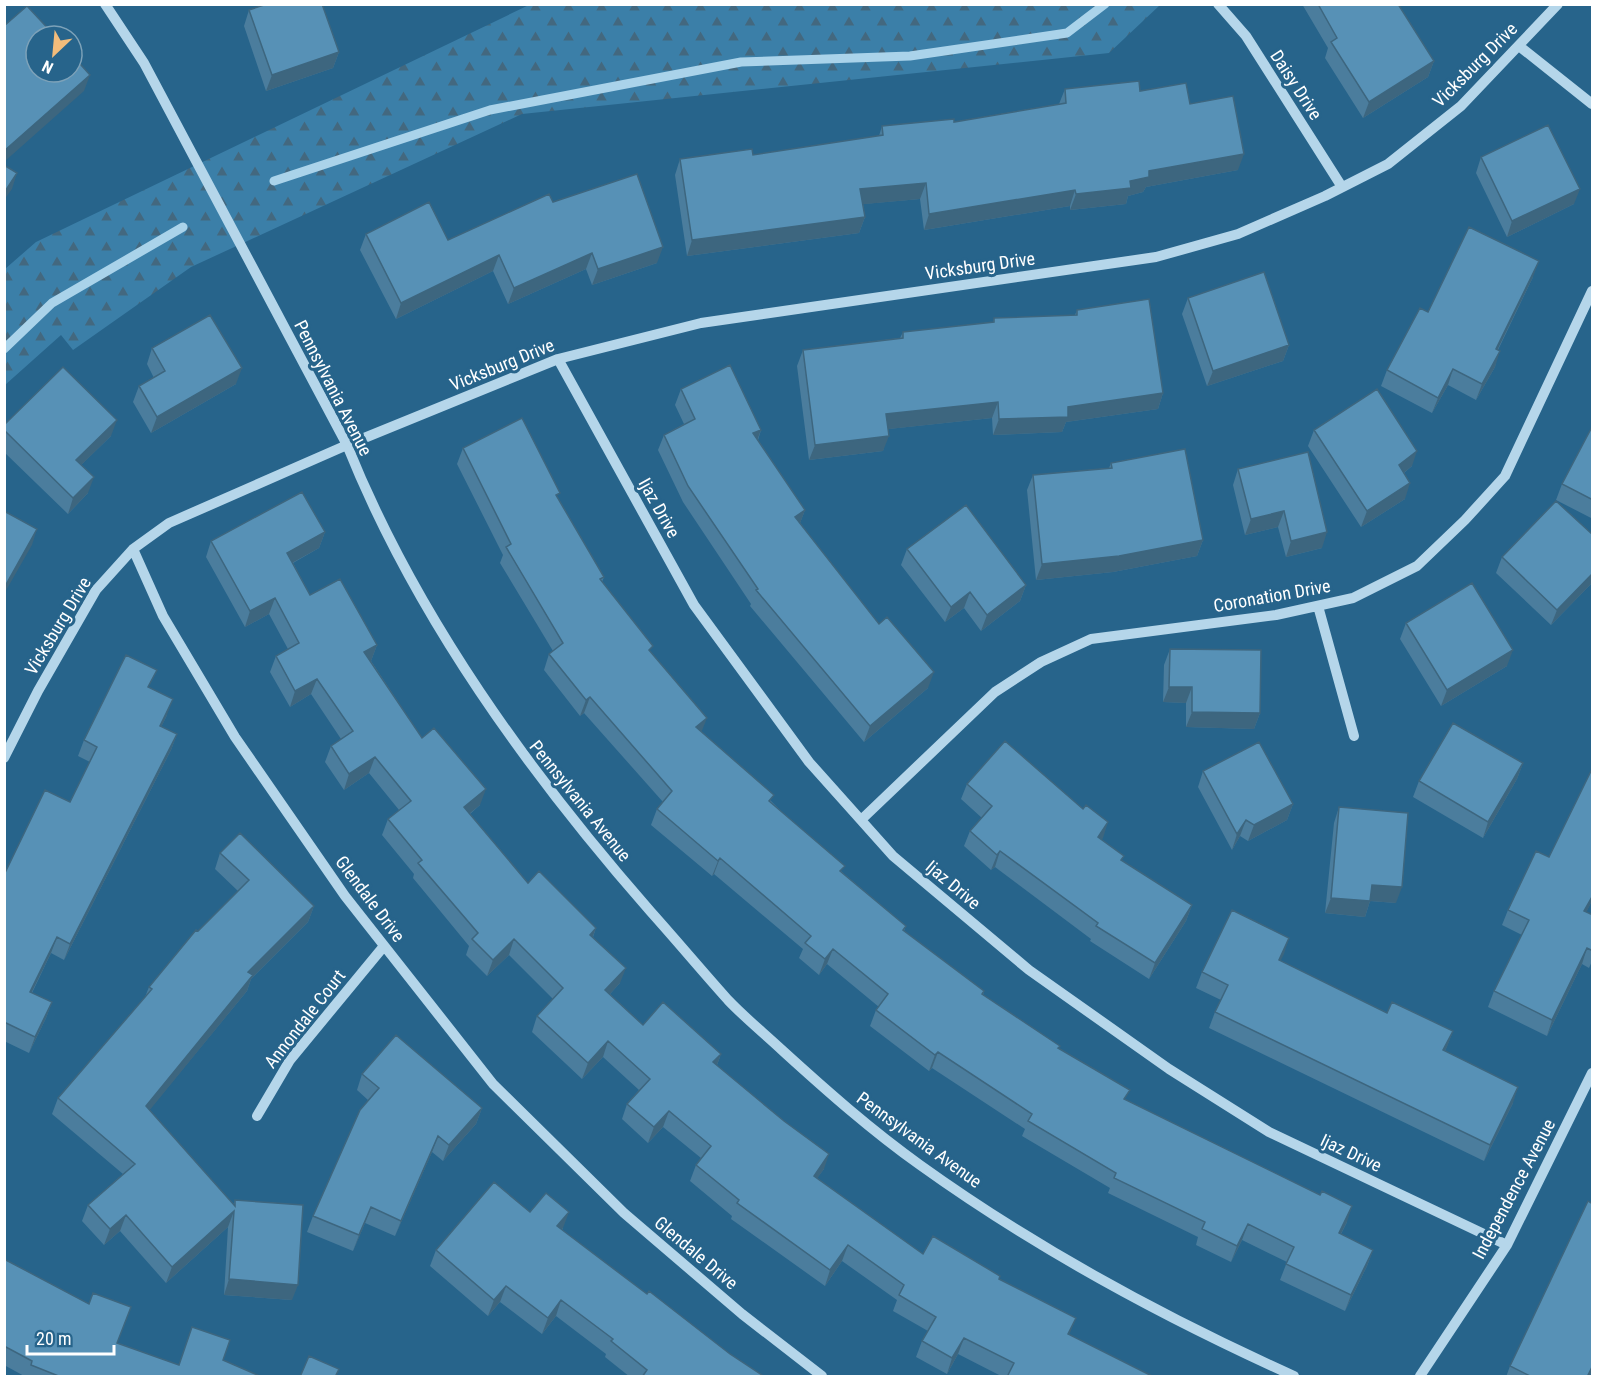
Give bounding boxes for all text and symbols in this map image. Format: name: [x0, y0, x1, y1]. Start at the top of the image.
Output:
street label: Vicksburg Drive: [1428, 18, 1521, 111]
north arrow: [24, 24, 84, 84]
street label: Daisy Drive: [1266, 46, 1327, 123]
text: N: [39, 56, 56, 78]
street label: Vicksburg Drive: [924, 247, 1036, 284]
street label: Pennsylvania Avenue: [290, 317, 377, 459]
street label: Vicksburg Drive: [447, 334, 557, 395]
street label: Ijaz Drive: [634, 474, 684, 541]
street label: Vicksburg Drive: [20, 573, 95, 679]
street label: Coronation Drive: [1212, 575, 1332, 616]
street label: Pennsylvania Avenue: [525, 736, 635, 865]
street label: Glendale Drive: [331, 852, 410, 946]
street label: Ijaz Drive: [922, 856, 985, 914]
street label: Annondale Court: [260, 965, 350, 1072]
street label: Pennsylvania Avenue: [853, 1087, 986, 1192]
street label: Independence Avenue: [1468, 1115, 1559, 1262]
street label: Ijaz Drive: [1317, 1129, 1385, 1176]
street label: Glendale Drive: [650, 1212, 742, 1293]
scale bar: [27, 1318, 114, 1356]
text: 20 m: [36, 1328, 71, 1349]

